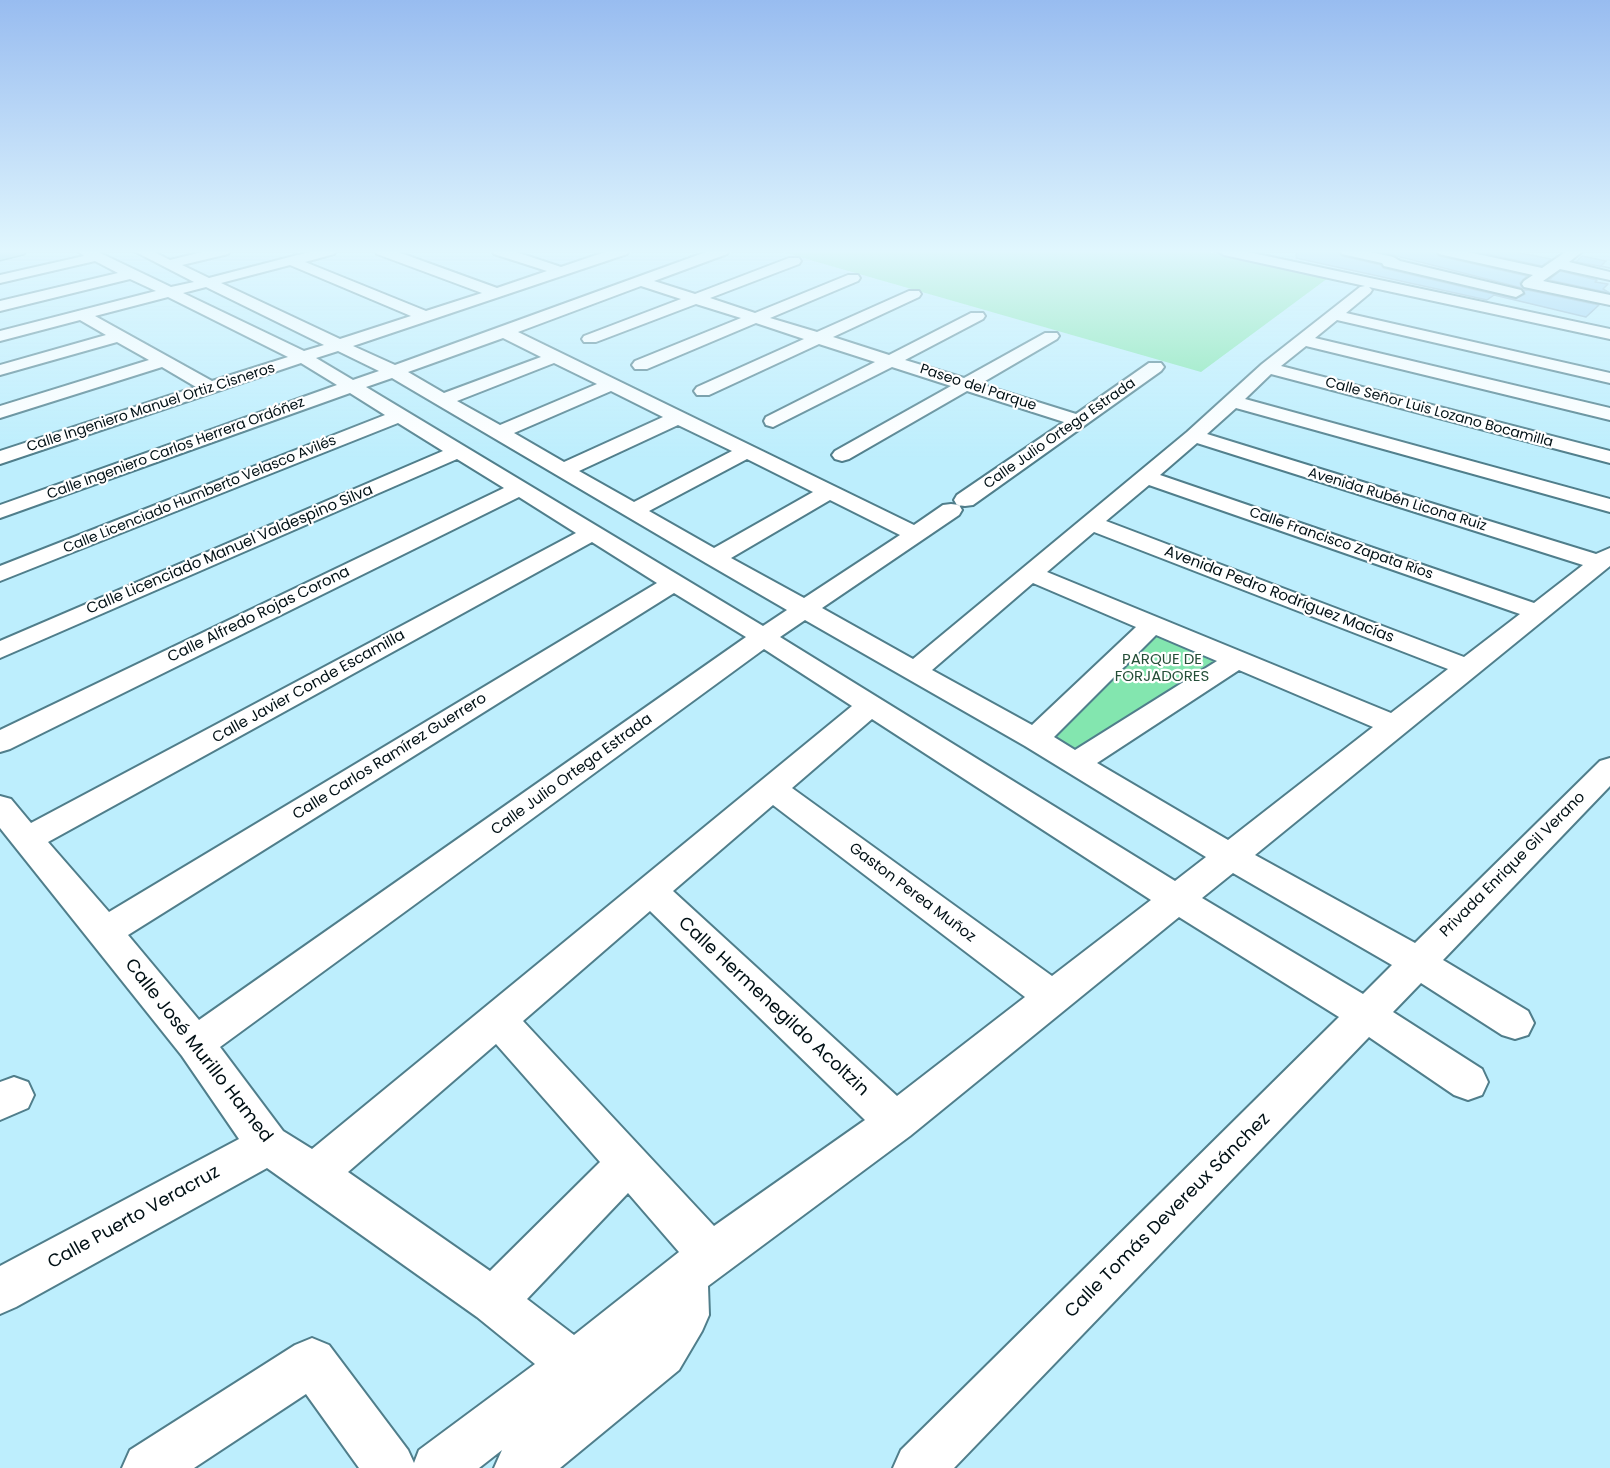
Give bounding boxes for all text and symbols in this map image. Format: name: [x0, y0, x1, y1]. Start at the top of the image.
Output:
street label: Calle Ingeniero Manuel Ortiz Cisneros: [25, 360, 277, 456]
street label: Paseo del Parque: [918, 361, 1038, 415]
street label: Calle Señor Luis Lozano Bocamilla: [1323, 374, 1555, 452]
street label: Calle Julio Ortega Estrada: [981, 375, 1139, 493]
street label: Calle Ingeniero Carlos Herrera Ordóñez: [45, 394, 307, 504]
street label: Calle Licenciado Humberto Velasco Avilés: [61, 432, 339, 558]
street label: Avenida Rubén Licona Ruiz: [1306, 465, 1488, 535]
street label: Calle Licenciado Manuel Valdespino Silva: [84, 481, 376, 619]
street label: Calle Francisco Zapata Ríos: [1247, 505, 1435, 583]
street label: Avenida Pedro Rodríguez Macías: [1162, 543, 1396, 647]
street label: Calle Alfredo Rojas Corona: [165, 563, 353, 667]
street label: Calle Javier Conde Escamilla: [210, 626, 408, 748]
park label: PARQUE DE FORJADORES: [1115, 651, 1209, 686]
street label: Calle Carlos Ramírez Guerrero: [290, 690, 490, 824]
street label: Calle Julio Ortega Estrada: [488, 711, 656, 839]
street label: Privada Enrique Gil Verano: [1437, 789, 1589, 941]
street label: Gaston Perea Muñoz: [845, 840, 979, 946]
street label: Calle Hermenegildo Acoltzin: [673, 913, 873, 1101]
street label: Calle José Murillo Hamed: [120, 955, 276, 1147]
street label: Calle Tomás Devereux Sánchez: [1061, 1109, 1275, 1323]
street label: Calle Puerto Veracruz: [44, 1162, 224, 1274]

